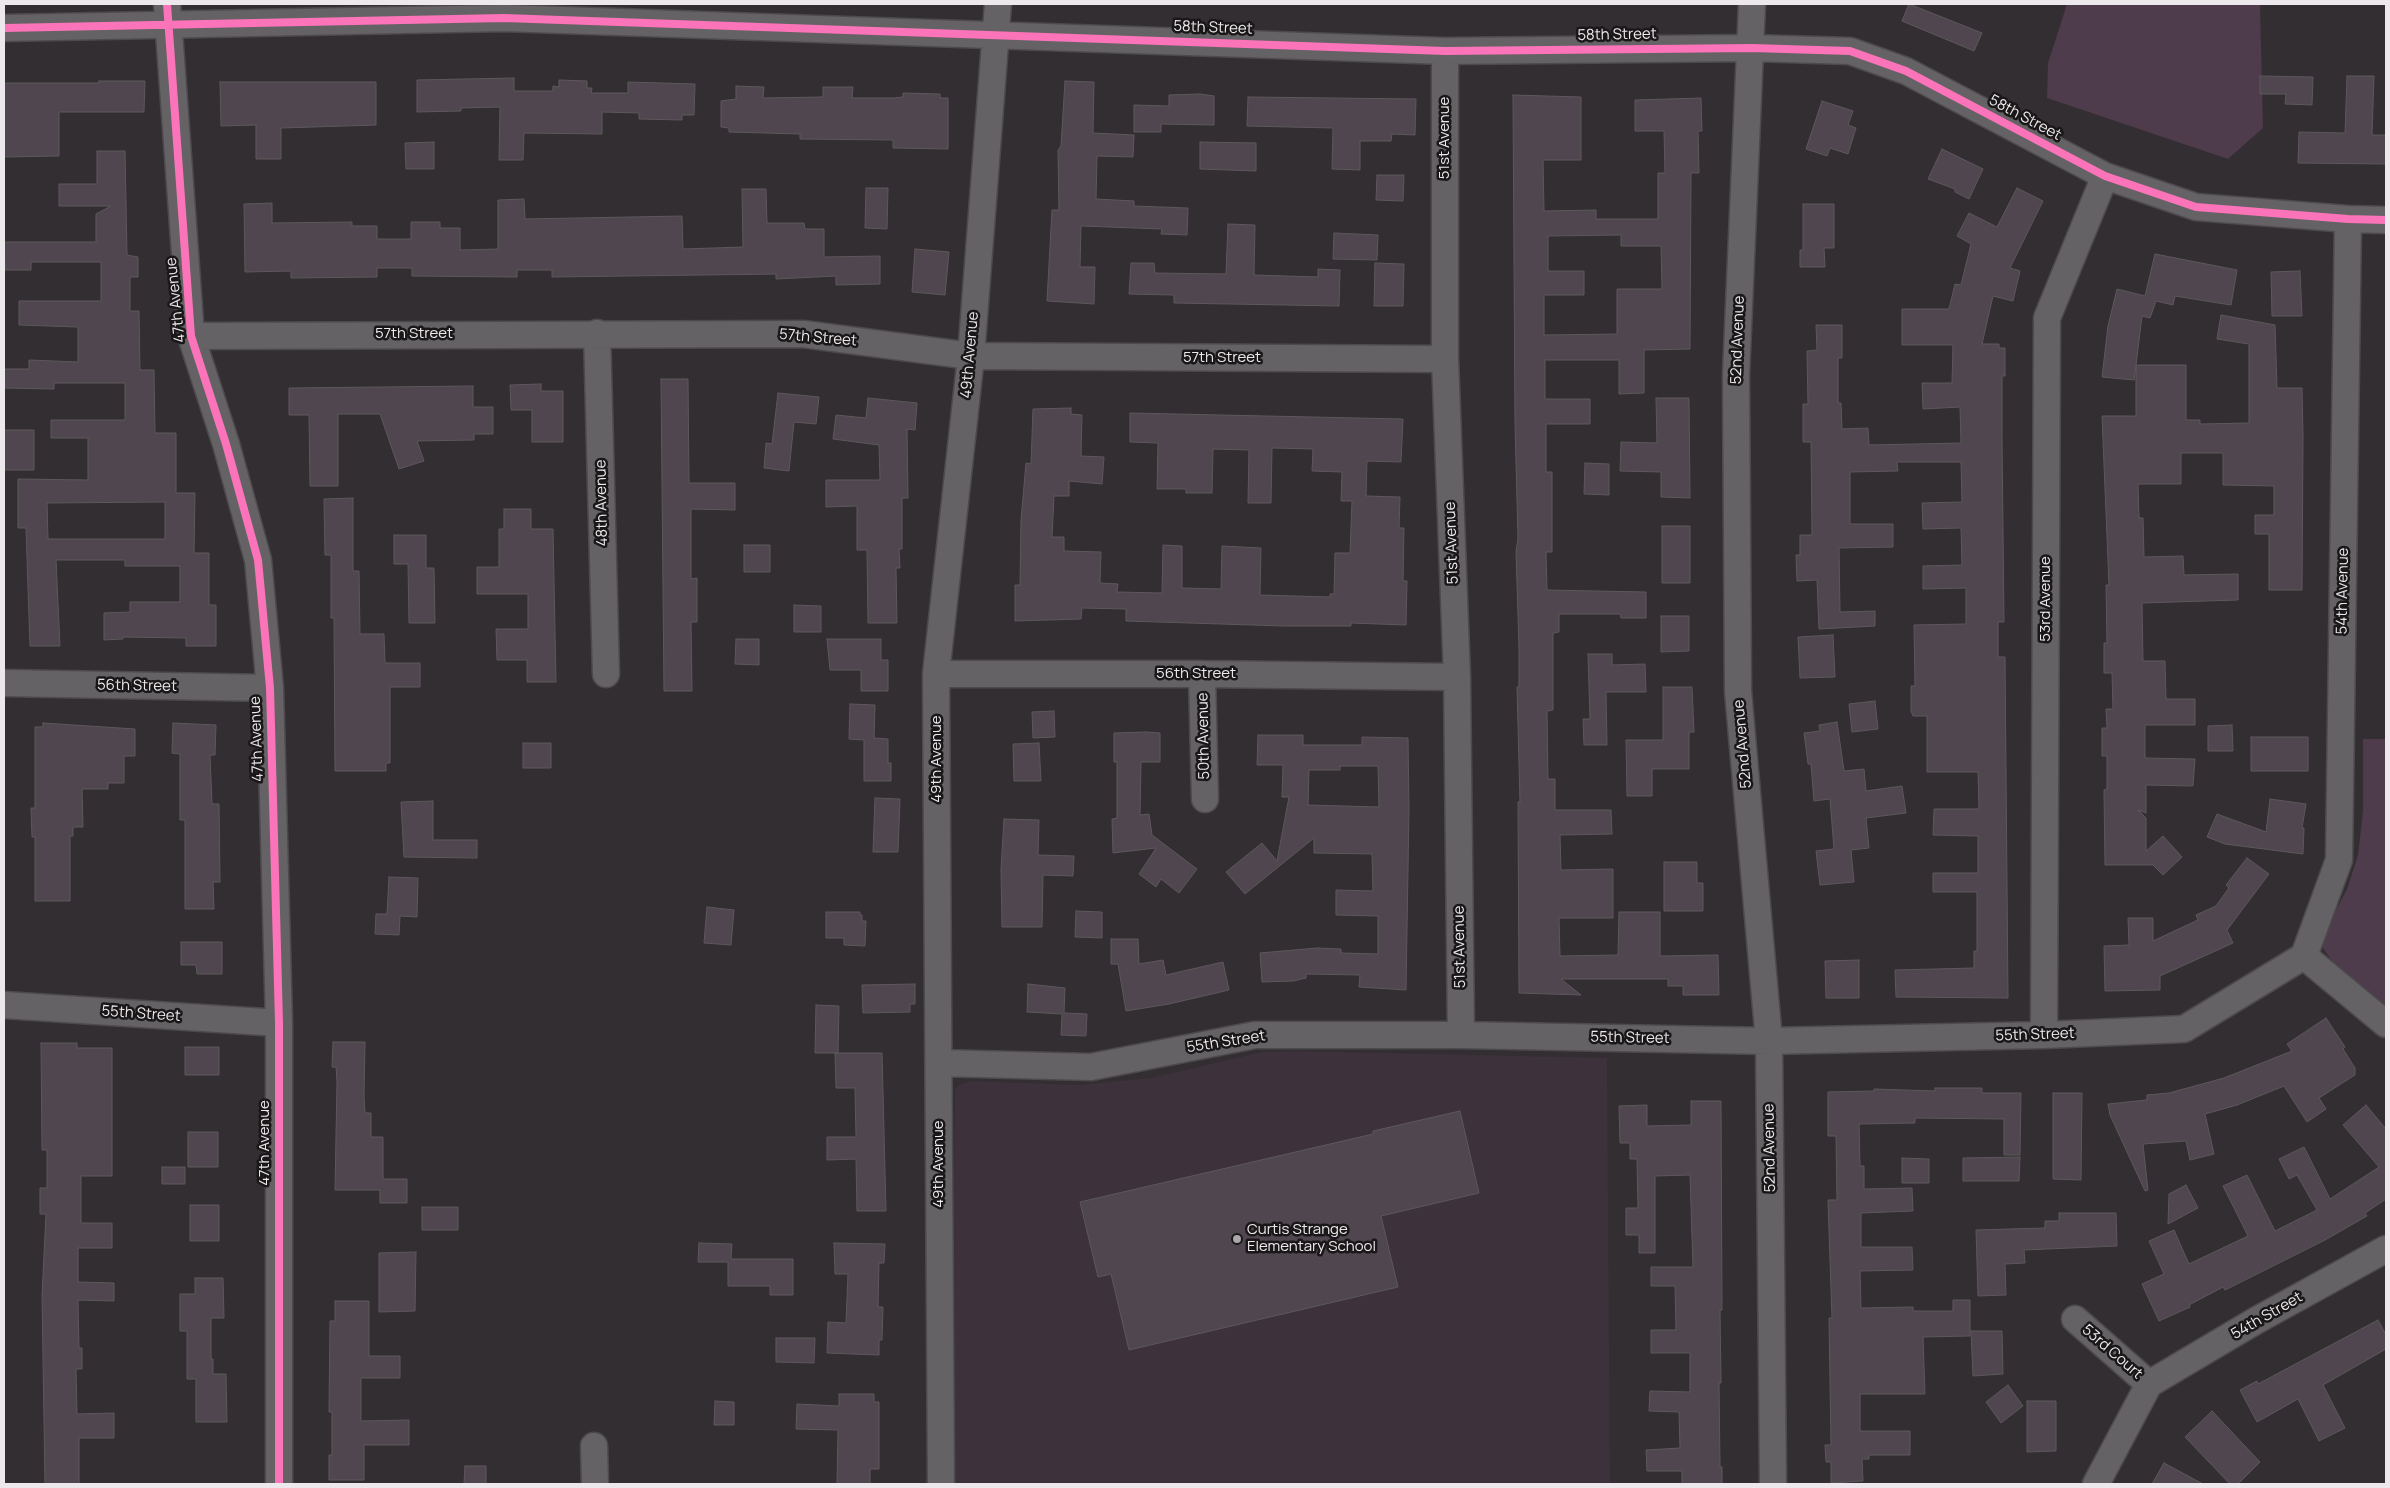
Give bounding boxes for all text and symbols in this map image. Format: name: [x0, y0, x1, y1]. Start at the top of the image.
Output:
street label: 58th Street: [1173, 18, 1253, 38]
street label: 58th Street: [1577, 25, 1657, 45]
street label: 58th Street: [1986, 91, 2064, 145]
street label: 51st Avenue: [1436, 97, 1454, 179]
street label: 47th Avenue: [163, 256, 189, 344]
street label: 52nd Avenue: [1727, 295, 1749, 385]
street label: 49th Avenue: [957, 311, 983, 399]
street label: 57th Street: [375, 325, 453, 343]
street label: 57th Street: [778, 326, 858, 350]
street label: 57th Street: [1183, 349, 1261, 367]
street label: 48th Avenue: [592, 459, 612, 547]
street label: 51st Avenue: [1442, 501, 1462, 585]
street label: 54th Avenue: [2333, 547, 2353, 635]
street label: 53rd Avenue: [2037, 556, 2055, 642]
street label: 56th Street: [1156, 665, 1236, 683]
street label: 56th Street: [97, 676, 177, 696]
street label: 50th Avenue: [1194, 692, 1214, 780]
street label: 47th Avenue: [247, 696, 267, 782]
street label: 52nd Avenue: [1730, 699, 1756, 789]
street label: 49th Avenue: [928, 715, 946, 803]
street label: 51st Avenue: [1450, 905, 1470, 989]
street label: 55th Street: [101, 1002, 181, 1026]
street label: 55th Street: [1995, 1025, 2075, 1045]
street label: 55th Street: [1185, 1027, 1267, 1057]
street label: 55th Street: [1590, 1028, 1670, 1048]
street label: 47th Avenue: [256, 1100, 274, 1186]
street label: 52nd Avenue: [1760, 1103, 1780, 1193]
street label: 49th Avenue: [930, 1120, 948, 1208]
place label: Curtis Strange Elementary School: [1247, 1221, 1376, 1256]
marker: Curtis Strange Elementary School: [1231, 1233, 1243, 1245]
street label: 54th Street: [2228, 1288, 2306, 1344]
street label: 53rd Court: [2078, 1321, 2146, 1383]

